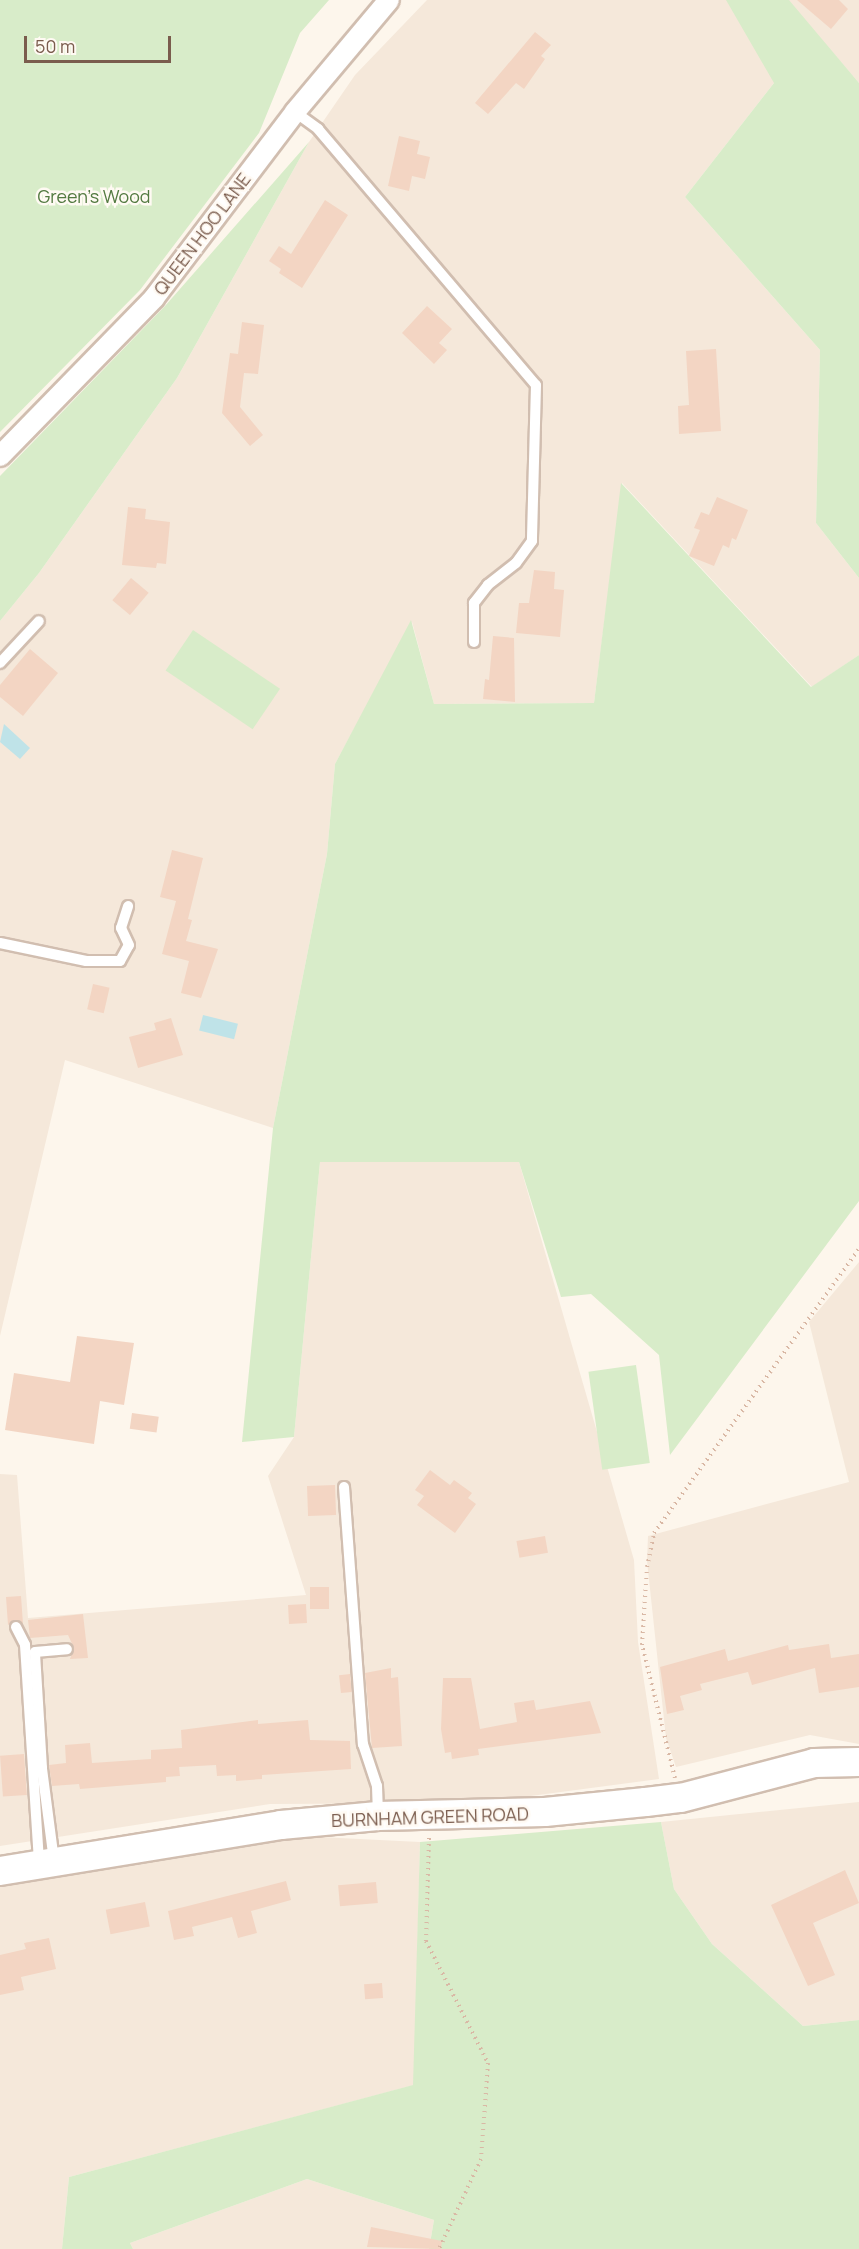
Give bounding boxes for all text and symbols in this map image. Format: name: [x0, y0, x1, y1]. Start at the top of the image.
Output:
scale bar: [27, 24, 174, 62]
text: 50 m: [35, 34, 75, 58]
street label: QUEEN HOO LANE: [149, 169, 255, 299]
park label: Green's Wood: [38, 185, 150, 207]
street label: BURNHAM GREEN ROAD: [331, 1803, 529, 1831]

